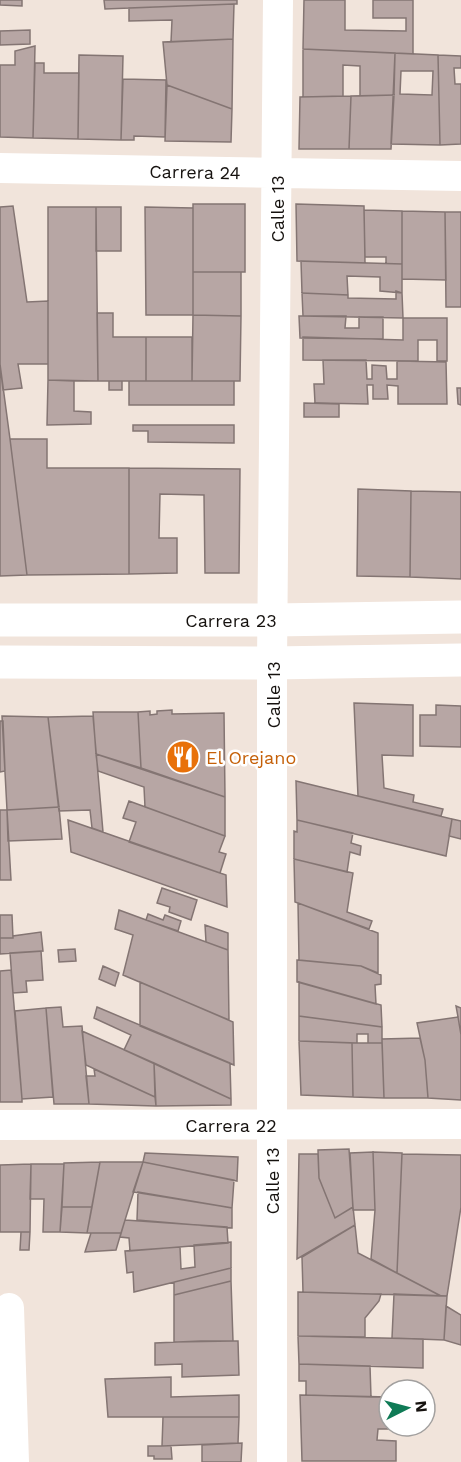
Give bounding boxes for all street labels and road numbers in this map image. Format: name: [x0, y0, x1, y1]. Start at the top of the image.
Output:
street label: Carrera 24: [149, 161, 241, 183]
street label: Calle 13: [267, 175, 288, 243]
street label: Carrera 23: [185, 610, 277, 631]
street label: Calle 13: [263, 661, 284, 729]
street label: Carrera 22: [185, 1115, 277, 1136]
street label: Calle 13: [262, 1147, 283, 1215]

